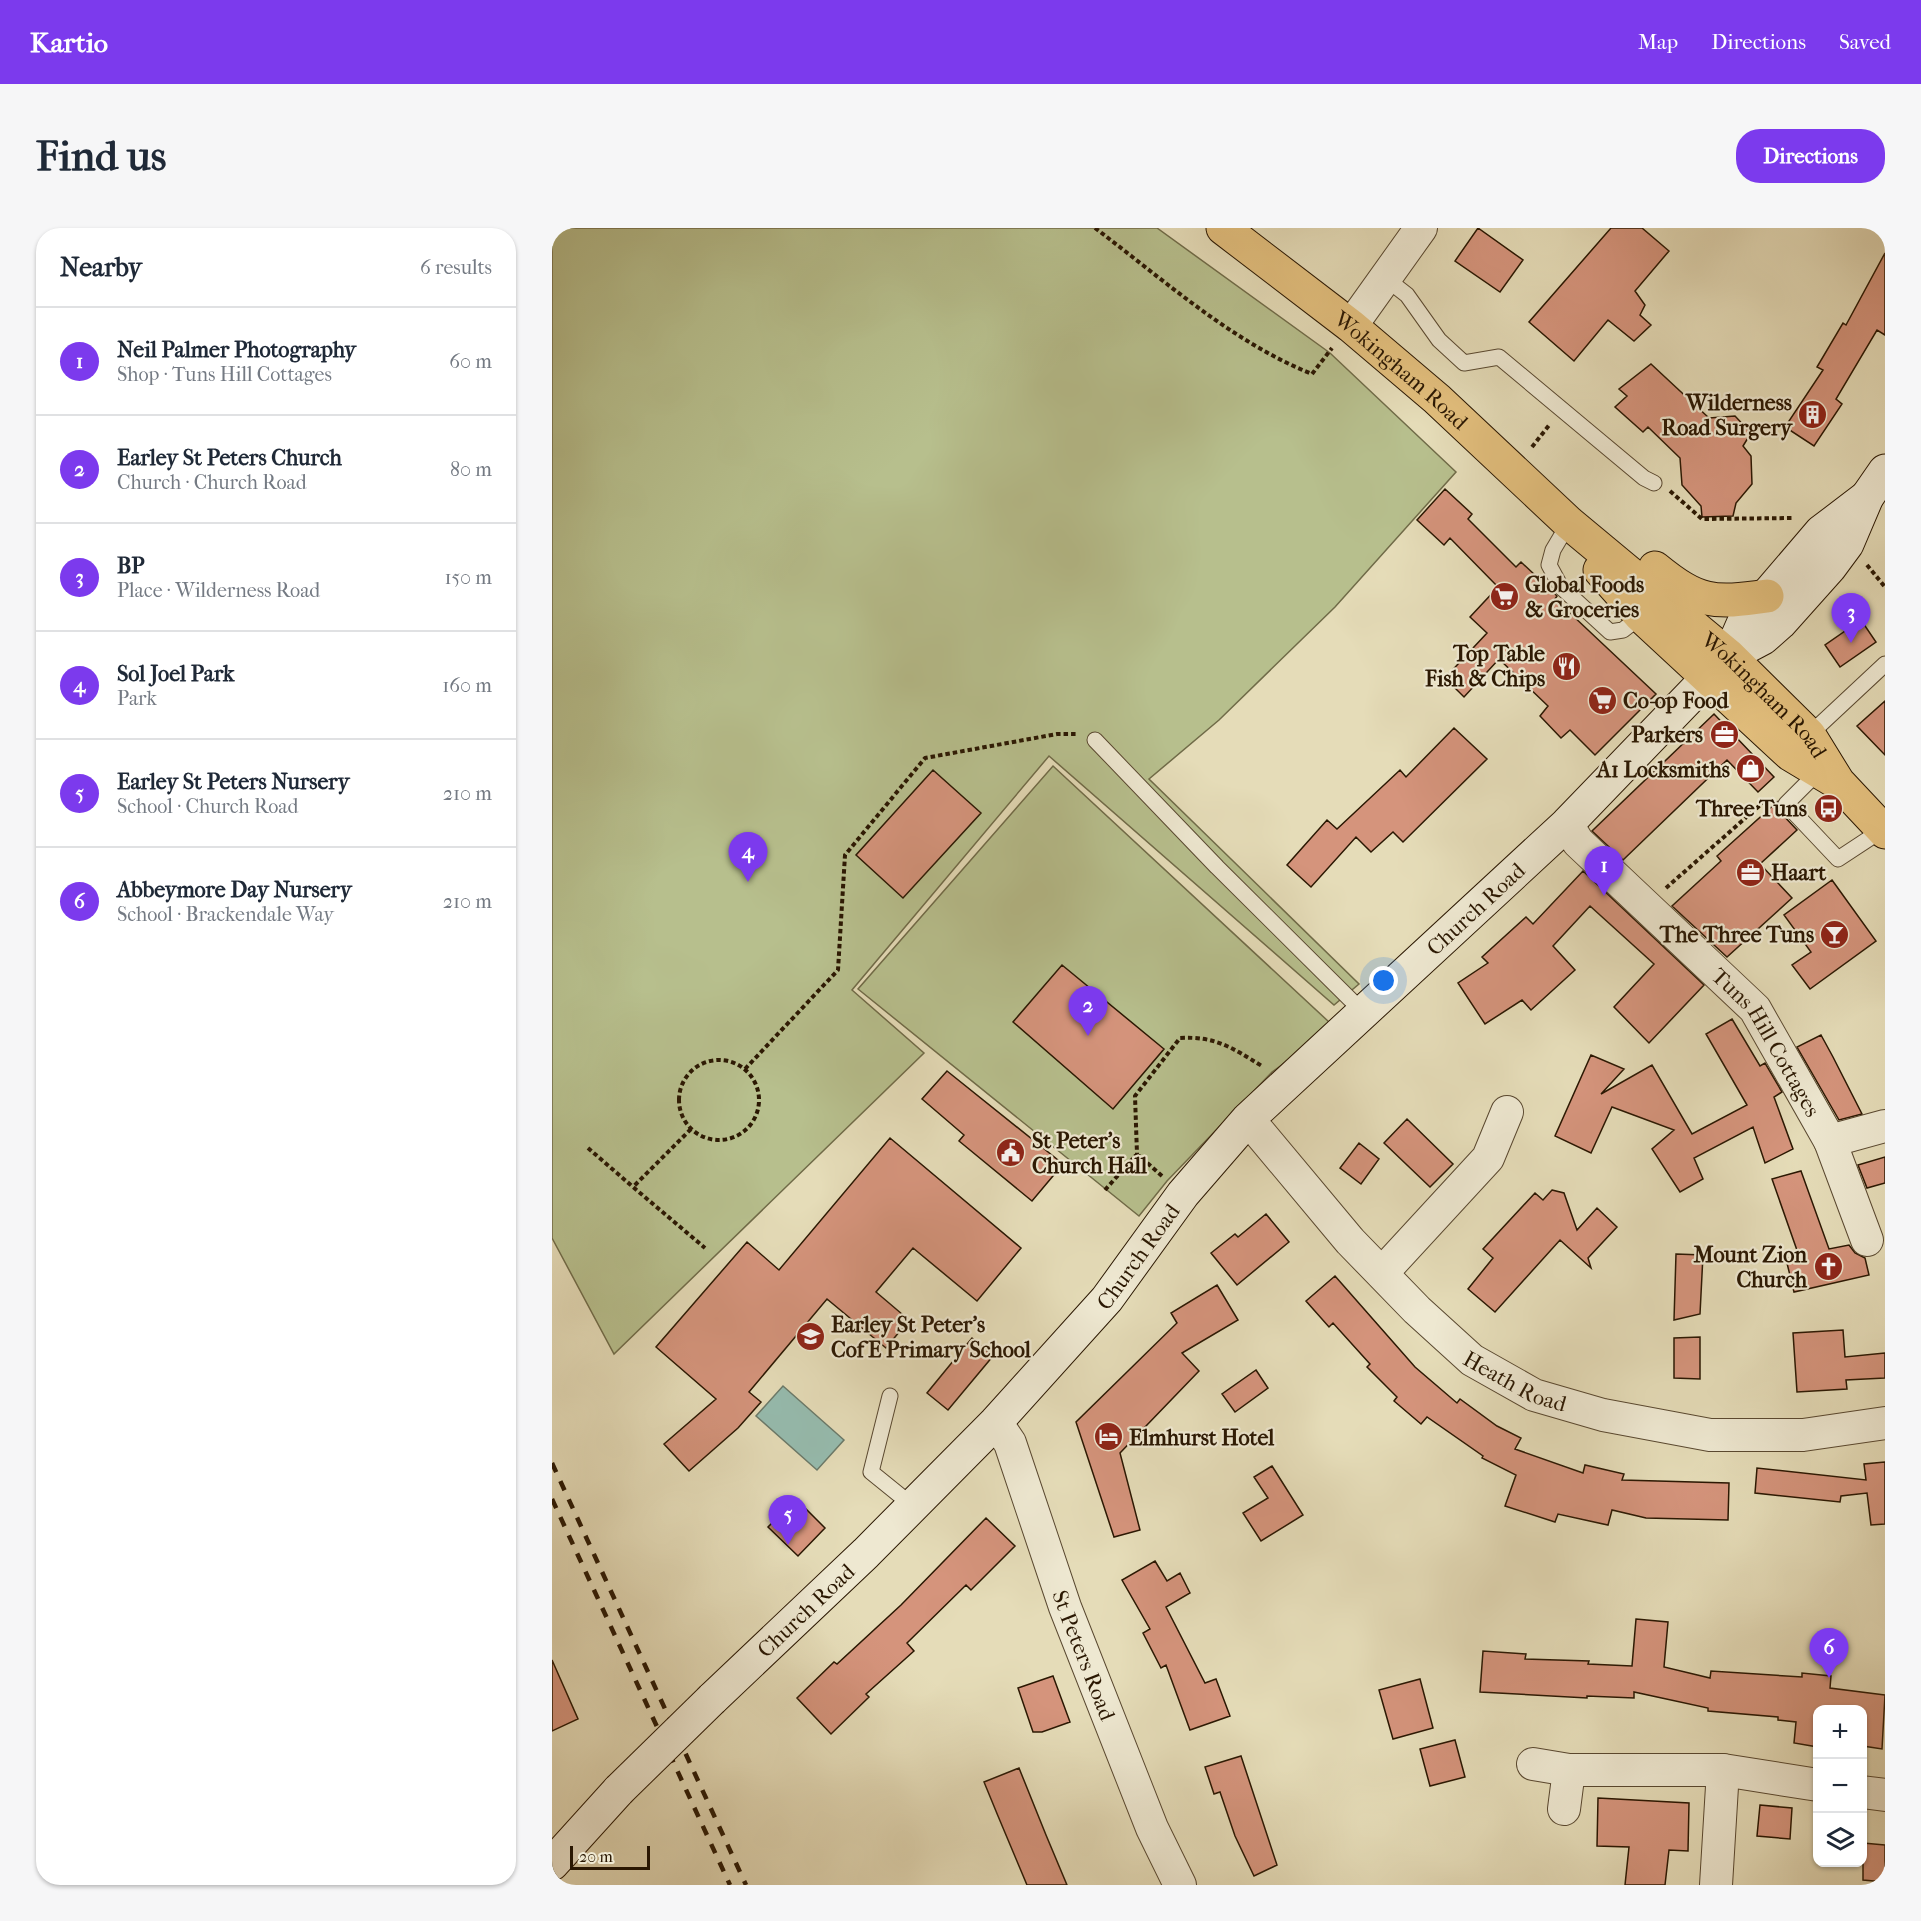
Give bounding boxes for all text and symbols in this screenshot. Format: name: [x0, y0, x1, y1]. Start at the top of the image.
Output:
text: Kartio: [30, 26, 108, 59]
text: Map: [1638, 30, 1678, 54]
text: Directions: [1711, 30, 1806, 54]
text: Saved: [1839, 30, 1891, 54]
button: Directions: [1736, 129, 1885, 183]
text: Find us: [36, 132, 166, 181]
text: Nearby: [60, 252, 142, 283]
text: 6 results: [420, 256, 492, 279]
street label: Wokingham Road: [1328, 305, 1474, 436]
text: Neil Palmer Photography: [117, 337, 356, 363]
text: 1: [76, 350, 83, 373]
text: 60 m: [449, 350, 492, 373]
text: Shop · Tuns Hill Cottages: [117, 363, 332, 386]
place label: Wilderness Road Surgery: [1662, 390, 1793, 441]
building icon: Wilderness Road Surgery: [1797, 399, 1829, 431]
text: Earley St Peters Church: [117, 445, 342, 471]
text: 2: [74, 458, 85, 481]
text: 80 m: [450, 458, 492, 481]
text: Church · Church Road: [117, 471, 307, 494]
text: BP: [117, 553, 144, 579]
text: 3: [75, 566, 84, 589]
text: 150 m: [444, 566, 492, 589]
place label: Global Foods & Groceries: [1525, 572, 1644, 623]
text: Place · Wilderness Road: [117, 579, 320, 602]
supermarket icon: Global Foods & Groceries: [1488, 581, 1520, 613]
pin: 3: [1832, 594, 1870, 643]
street label: Wokingham Road: [1695, 626, 1833, 764]
place label: Top Table Fish & Chips: [1424, 641, 1545, 692]
restaurant icon: Top Table Fish & Chips: [1550, 650, 1582, 682]
text: Sol Joel Park: [117, 661, 234, 687]
text: 4: [74, 674, 85, 697]
text: 160 m: [442, 674, 492, 697]
supermarket icon: Co-op Food: [1586, 684, 1618, 716]
text: Park: [117, 687, 157, 710]
place label: Co-op Food: [1623, 688, 1730, 714]
office icon: Parkers: [1708, 718, 1740, 750]
place label: Parkers: [1631, 722, 1703, 748]
shop icon: A1 Locksmiths: [1735, 753, 1767, 785]
place label: A1 Locksmiths: [1595, 757, 1730, 783]
text: Earley St Peters Nursery: [117, 769, 349, 795]
text: 5: [75, 782, 84, 805]
text: 210 m: [443, 782, 492, 805]
bus stop icon: Three Tuns: [1812, 792, 1844, 824]
text: School · Church Road: [117, 795, 298, 818]
place label: Three Tuns: [1695, 796, 1807, 822]
pin: 4: [728, 832, 768, 882]
pin: 1: [1584, 846, 1624, 896]
office icon: Haart: [1734, 856, 1766, 888]
street label: Church Road: [1422, 857, 1531, 961]
place label: Haart: [1771, 860, 1827, 886]
text: Abbeymore Day Nursery: [117, 877, 352, 903]
text: 6: [74, 890, 85, 913]
text: 210 m: [443, 890, 492, 913]
text: School · Brackendale Way: [117, 903, 334, 926]
bar icon: The Three Tuns: [1819, 918, 1851, 950]
place label: The Three Tuns: [1659, 922, 1814, 948]
street label: Tuns Hill Cottages: [1706, 963, 1825, 1122]
your location: [1369, 966, 1398, 995]
pin: 2: [1068, 986, 1108, 1036]
place label: St Peter's Church Hall: [1032, 1128, 1148, 1179]
public building icon: St Peter's Church Hall: [995, 1137, 1027, 1169]
street label: Church Road: [1092, 1198, 1186, 1316]
place label: Mount Zion Church: [1693, 1242, 1808, 1293]
church icon: Mount Zion Church: [1812, 1251, 1844, 1283]
place label: Earley St Peter's CofE Primary School: [831, 1312, 1032, 1363]
school or university icon: Earley St Peter's CofE Primary School: [794, 1321, 826, 1353]
street label: Heath Road: [1458, 1346, 1570, 1418]
hotel icon: Elmhurst Hotel: [1092, 1421, 1124, 1453]
place label: Elmhurst Hotel: [1129, 1425, 1275, 1451]
pin: 5: [768, 1496, 808, 1545]
street label: Church Road: [752, 1558, 861, 1663]
street label: St Peters Road: [1046, 1587, 1121, 1725]
pin: 6: [1810, 1628, 1848, 1678]
map controls: [1813, 1705, 1867, 1867]
button: +: [1813, 1705, 1867, 1759]
button: −: [1813, 1759, 1867, 1813]
button: layers: [1813, 1813, 1867, 1867]
scale bar: [570, 1843, 650, 1870]
text: 20 m: [579, 1847, 613, 1866]

